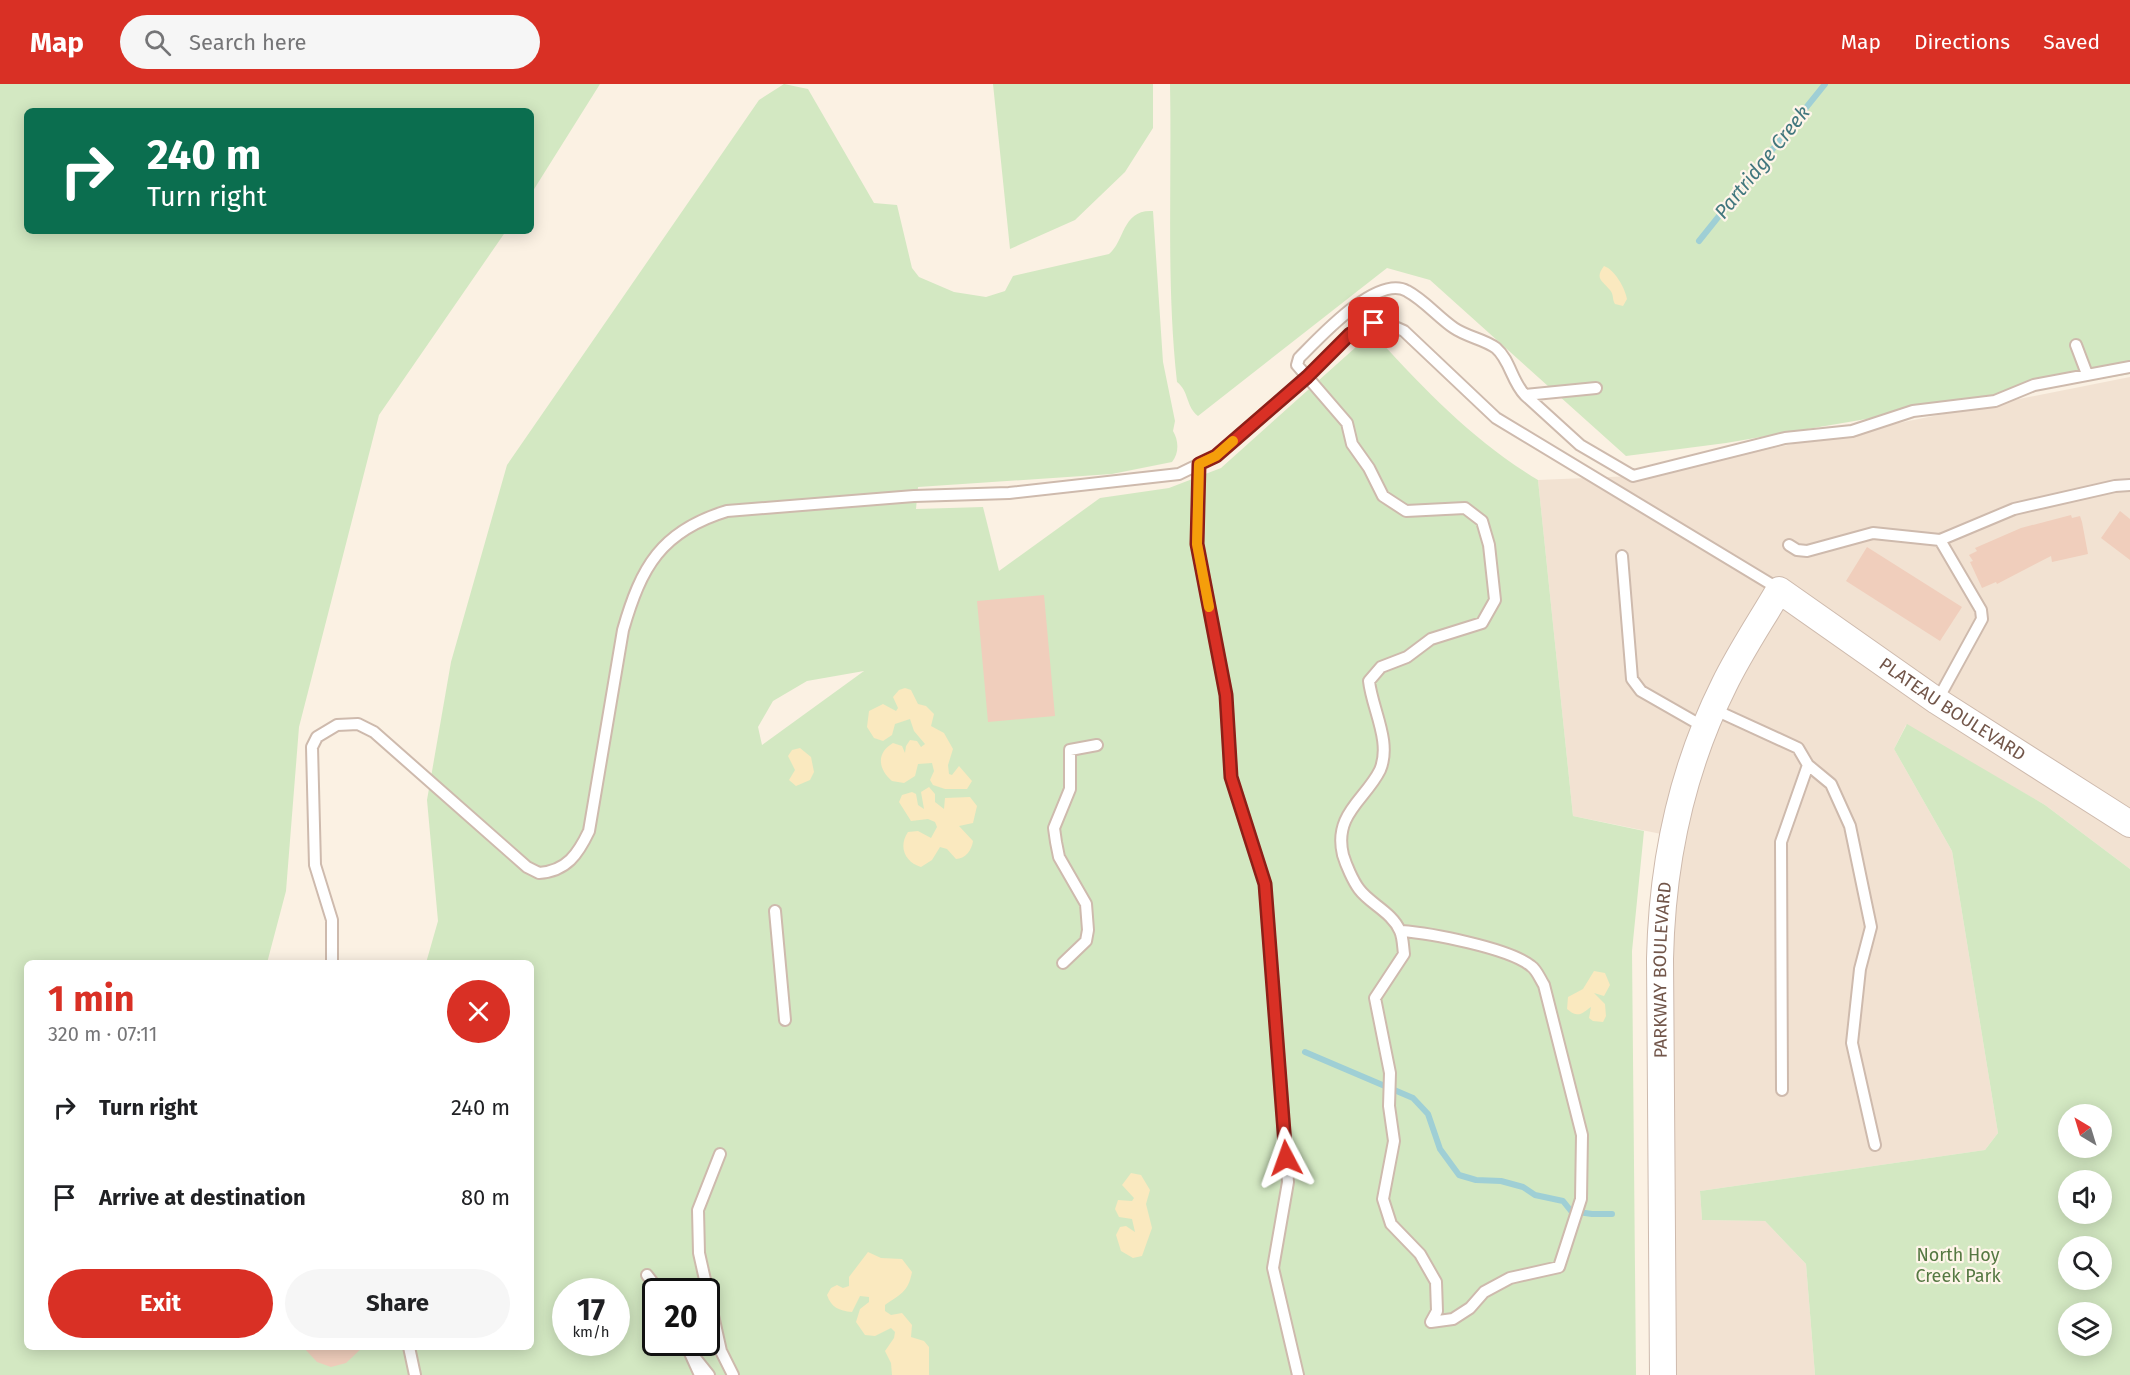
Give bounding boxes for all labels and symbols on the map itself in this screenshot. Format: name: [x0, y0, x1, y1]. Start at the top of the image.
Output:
water label: Partridge Creek: [1709, 101, 1815, 223]
pin: [1348, 297, 1399, 348]
street label: PLATEAU BOULEVARD: [1875, 653, 2030, 766]
street label: PARKWAY BOULEVARD: [1649, 881, 1676, 1058]
north arrow: [2058, 1104, 2112, 1158]
position arrow: [1254, 1126, 1318, 1190]
park label: North Hoy Creek Park: [1915, 1244, 2001, 1287]
speed limit sign: 20: [642, 1278, 720, 1356]

